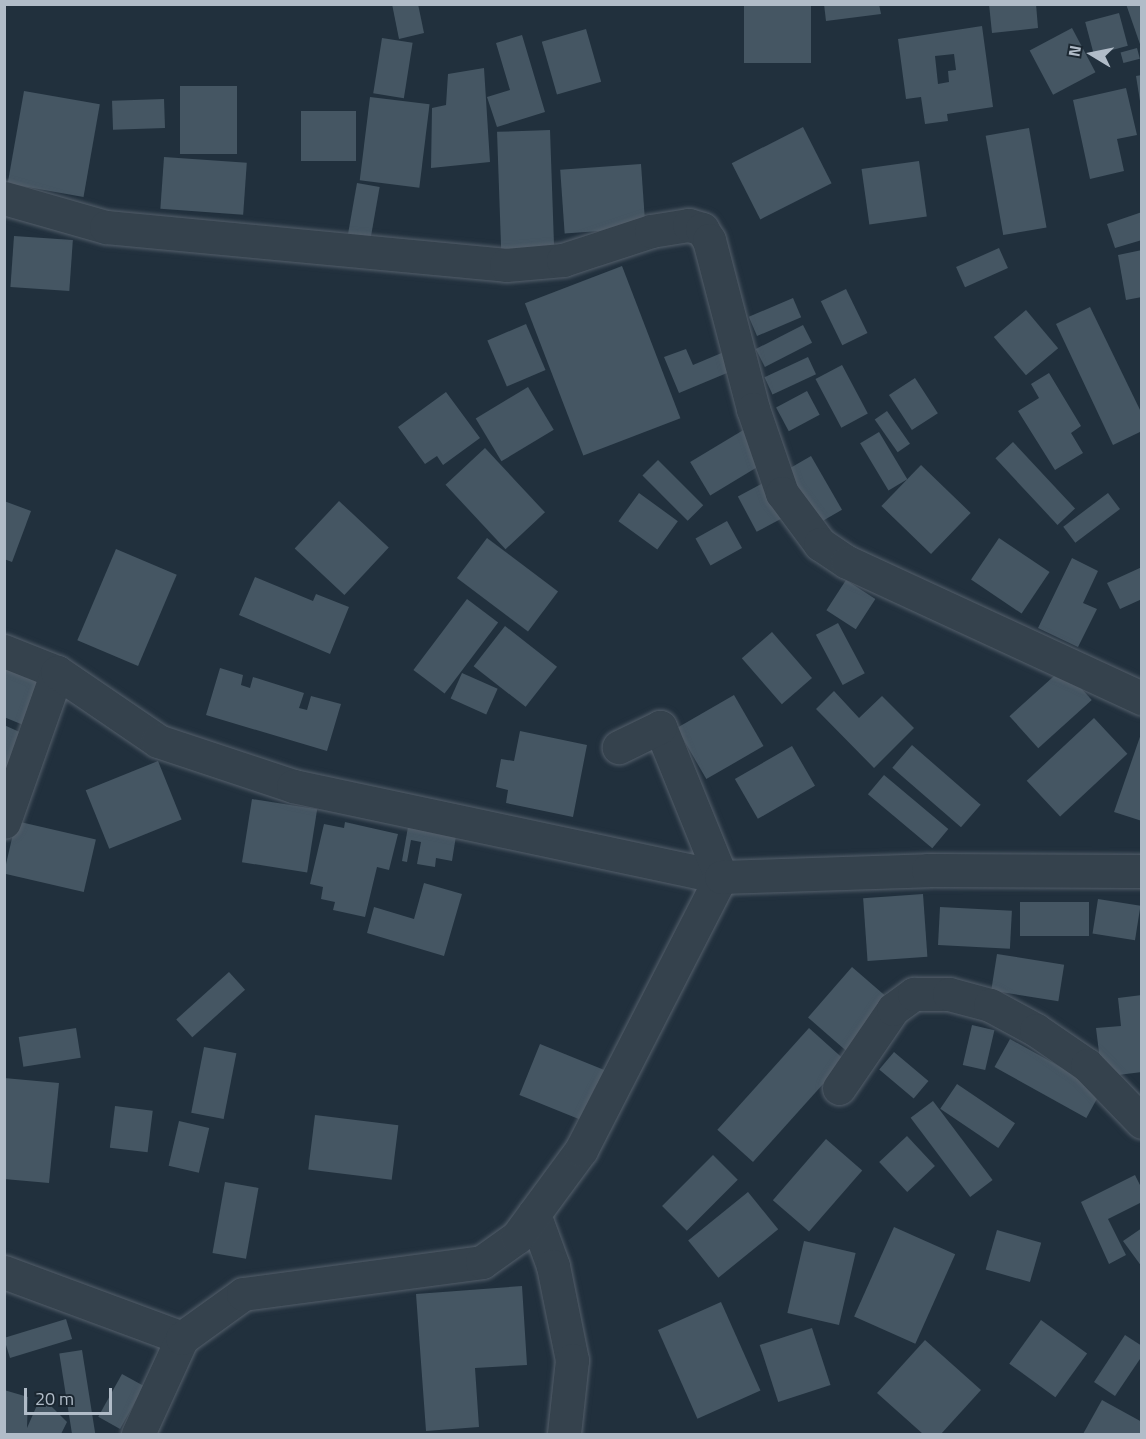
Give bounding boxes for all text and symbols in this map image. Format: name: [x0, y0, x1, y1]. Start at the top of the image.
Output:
north arrow: [1062, 24, 1122, 84]
text: N: [1061, 43, 1087, 58]
scale bar: [27, 1376, 116, 1414]
text: 20 m: [35, 1385, 74, 1412]

